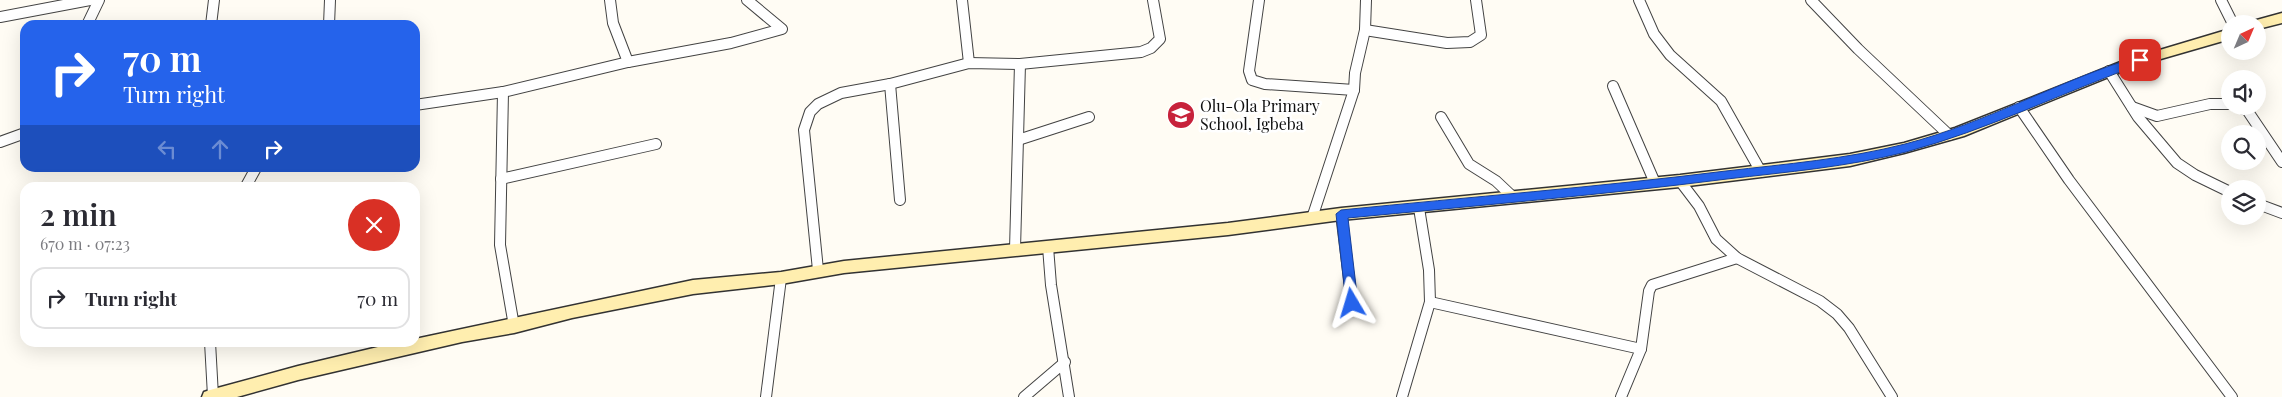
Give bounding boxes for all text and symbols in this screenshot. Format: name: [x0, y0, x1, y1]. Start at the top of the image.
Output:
north arrow: [2221, 15, 2266, 60]
map controls: [2221, 15, 2266, 225]
text: 70 m: [123, 34, 201, 81]
pin: [2119, 39, 2161, 81]
icon: right: [40, 40, 105, 105]
icon: arrive: [2126, 46, 2154, 74]
button: sound: [2221, 70, 2266, 115]
text: Turn right: [123, 79, 225, 109]
place label: Olu-Ola Primary School, Igbeba: [1200, 95, 1320, 134]
school or university icon: Olu-Ola Primary School, Igbeba: [1166, 100, 1196, 130]
button: search: [2221, 125, 2266, 170]
icon: left: [153, 135, 181, 163]
icon: ahead: [206, 135, 234, 163]
icon: right: [259, 135, 287, 163]
button: layers: [2221, 180, 2266, 225]
text: 2 min: [40, 194, 117, 234]
button: close: [348, 199, 400, 251]
text: 670 m · 07:23: [40, 233, 130, 254]
position arrow: [1325, 276, 1377, 328]
icon: right: [42, 284, 70, 312]
text: Turn right: [85, 285, 177, 311]
text: 70 m: [357, 285, 398, 311]

